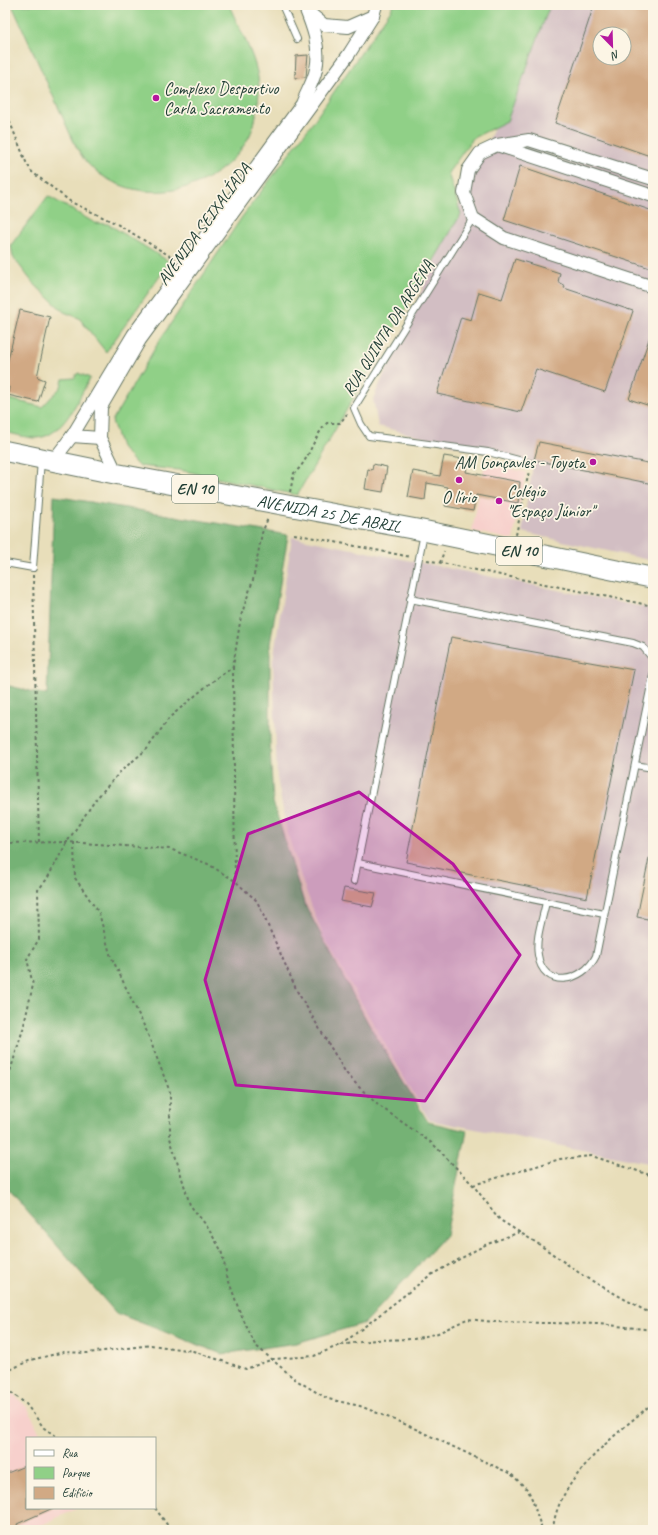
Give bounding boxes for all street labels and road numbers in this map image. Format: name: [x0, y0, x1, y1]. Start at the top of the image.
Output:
street label: AVENIDA SEIXALÍADA: [152, 158, 256, 289]
street label: RUA QUINTA DA ARGENA: [338, 256, 438, 400]
road number: EN 10: [172, 475, 218, 503]
street label: AVENIDA 25 DE ABRIL: [256, 490, 403, 537]
road number: EN 10: [496, 537, 542, 565]

